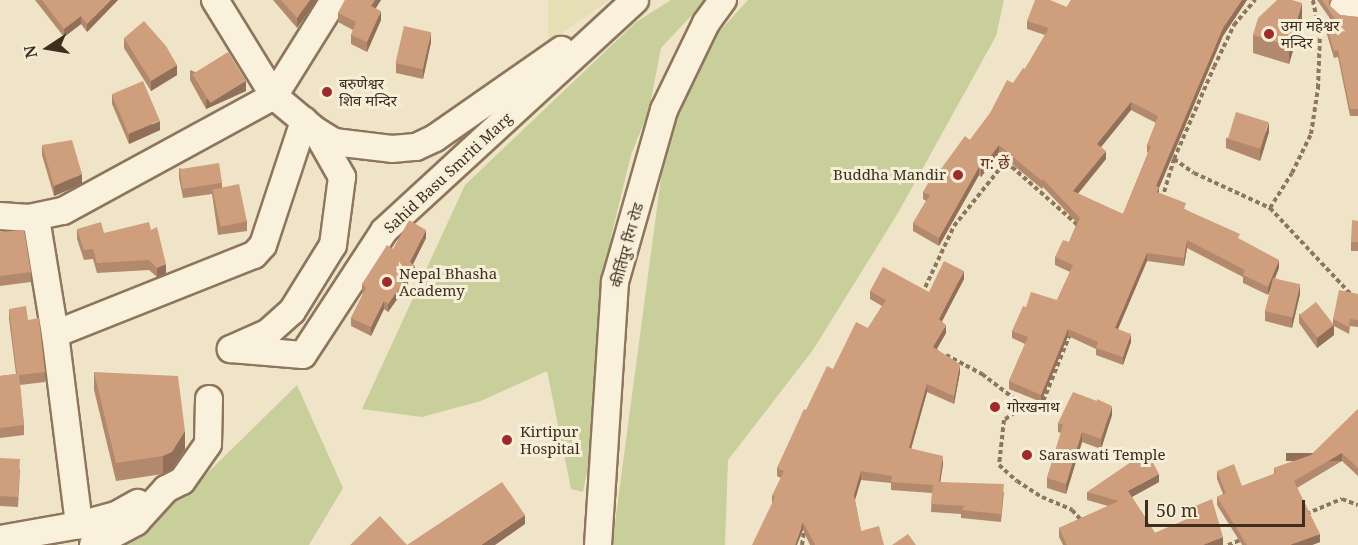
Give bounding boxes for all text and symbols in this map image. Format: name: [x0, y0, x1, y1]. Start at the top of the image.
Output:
place label: उमा महेश्वर मन्दिर: [1281, 16, 1339, 51]
north arrow: [18, 18, 78, 78]
marker: उमा महेश्वर मन्दिर: [1262, 27, 1276, 41]
text: N: [18, 43, 42, 60]
place label: बरुणेश्वर शिव मन्दिर: [339, 74, 397, 109]
marker: बरुणेश्वर शिव मन्दिर: [320, 85, 334, 99]
street label: Sahid Basu Smriti Marg: [380, 109, 516, 237]
district label: ग: छें: [981, 153, 1009, 173]
place label: Buddha Mandir: [833, 166, 946, 184]
marker: Buddha Mandir: [951, 168, 965, 182]
street label: कीर्तिपुर रिंग रोड: [607, 201, 647, 289]
place label: Nepal Bhasha Academy: [399, 264, 497, 299]
marker: Nepal Bhasha Academy: [380, 275, 394, 289]
place label: गोरखनाथ: [1007, 398, 1060, 416]
marker: गोरखनाथ: [988, 400, 1002, 414]
place label: Kirtipur Hospital: [520, 422, 580, 457]
marker: Kirtipur Hospital: [498, 431, 516, 449]
place label: Saraswati Temple: [1039, 446, 1165, 464]
marker: Saraswati Temple: [1020, 448, 1034, 462]
scale bar: [1148, 488, 1308, 526]
text: 50 m: [1156, 498, 1198, 522]

